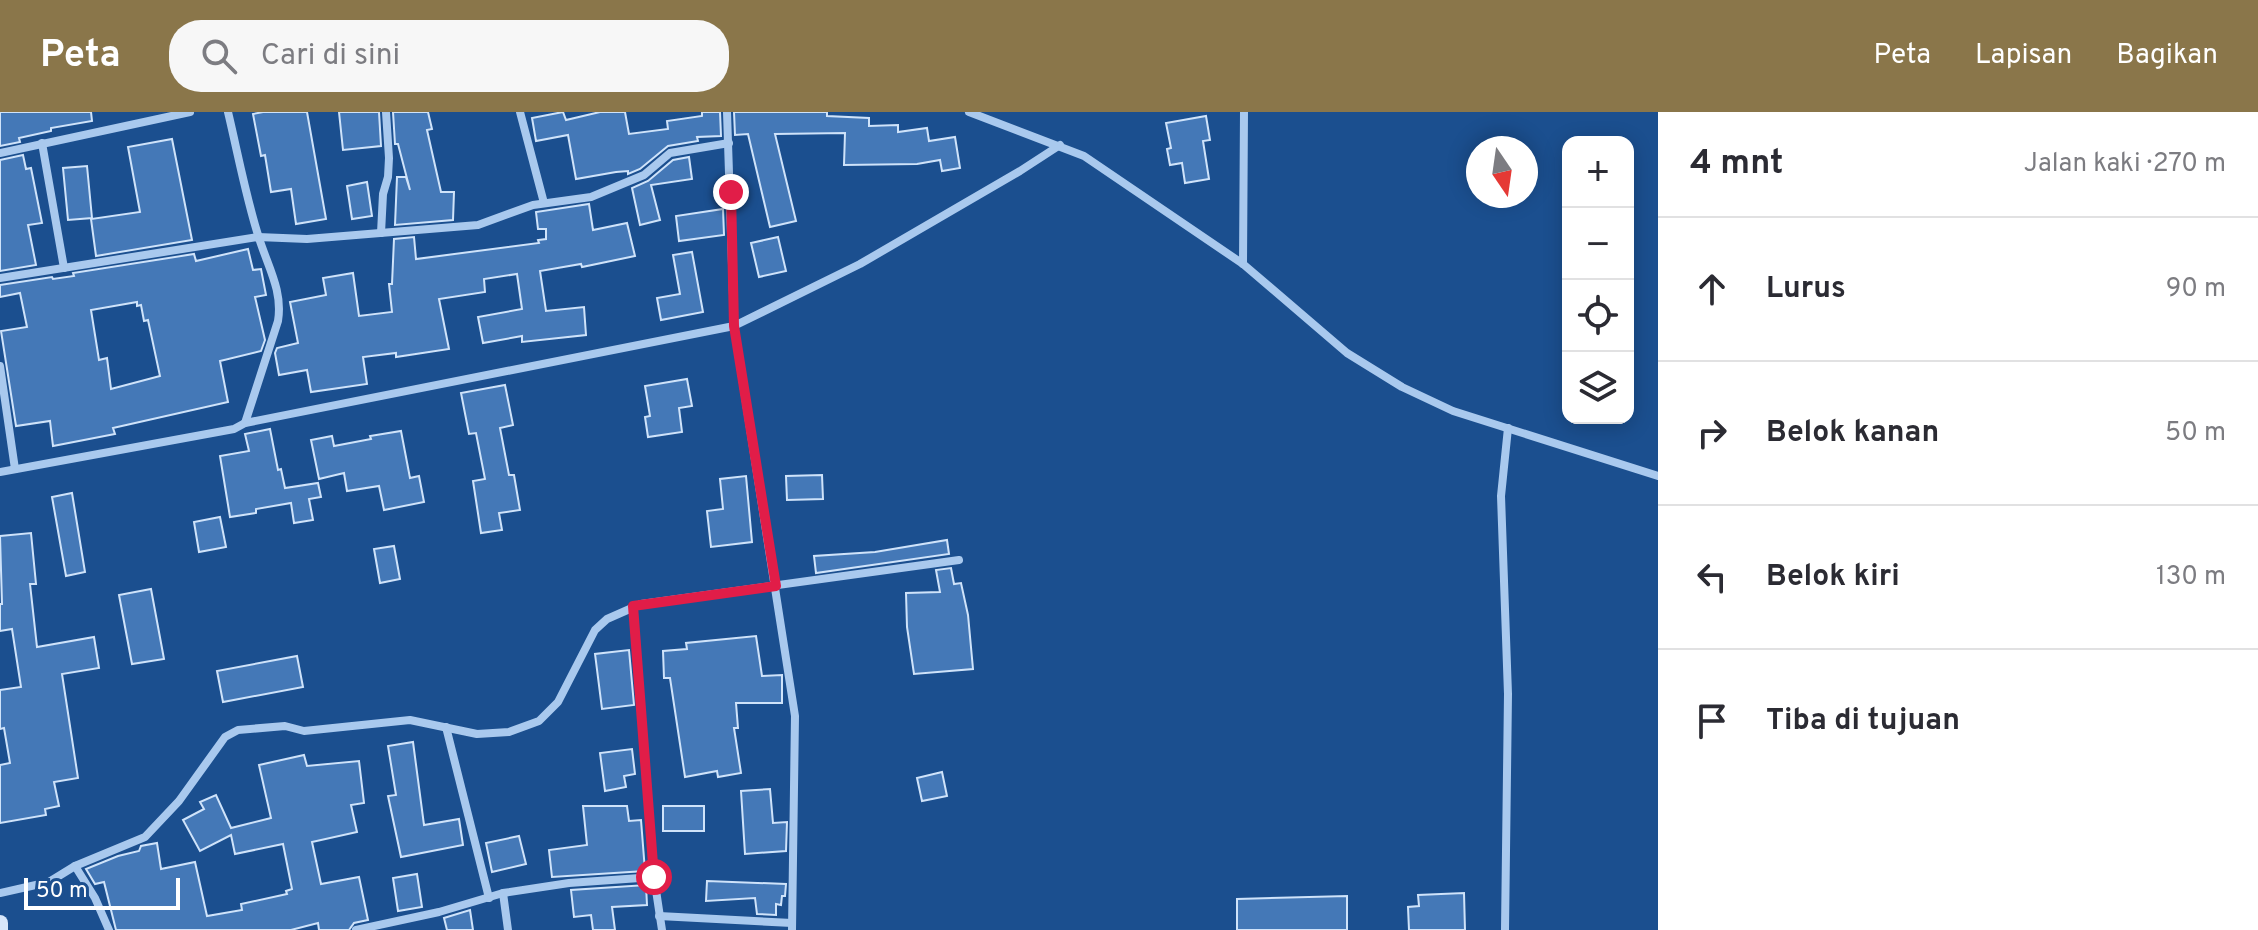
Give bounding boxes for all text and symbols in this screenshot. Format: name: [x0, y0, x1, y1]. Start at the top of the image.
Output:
search box: [169, 20, 729, 92]
text: Peta: [40, 32, 121, 81]
icon: search: [197, 34, 241, 78]
text: Cari di sini: [261, 38, 400, 75]
text: Peta: [1873, 38, 1931, 74]
text: Lapisan: [1975, 38, 2072, 74]
text: Bagikan: [2116, 38, 2218, 74]
north arrow: [1466, 136, 1538, 208]
map controls: [1562, 136, 1634, 424]
button: +: [1562, 136, 1634, 208]
text: 4 mnt: [1690, 143, 1783, 186]
text: Jalan kaki · 270 m: [2024, 148, 2226, 181]
route end: [713, 174, 749, 210]
button: −: [1562, 208, 1634, 280]
icon: ahead: [1690, 267, 1734, 311]
text: Lurus: [1766, 271, 1846, 308]
text: 90 m: [2166, 273, 2226, 306]
button: locate: [1562, 280, 1634, 352]
button: layers: [1562, 352, 1634, 424]
icon: right: [1690, 411, 1734, 455]
text: Belok kanan: [1766, 415, 1939, 452]
text: 50 m: [2165, 417, 2226, 450]
icon: left: [1690, 555, 1734, 599]
text: Belok kiri: [1766, 559, 1900, 596]
text: 130 m: [2156, 561, 2226, 594]
icon: arrive: [1690, 699, 1734, 743]
text: Tiba di tujuan: [1766, 703, 1960, 740]
route start: [636, 859, 672, 895]
scale bar: [24, 874, 180, 910]
text: 50 m: [36, 878, 88, 905]

